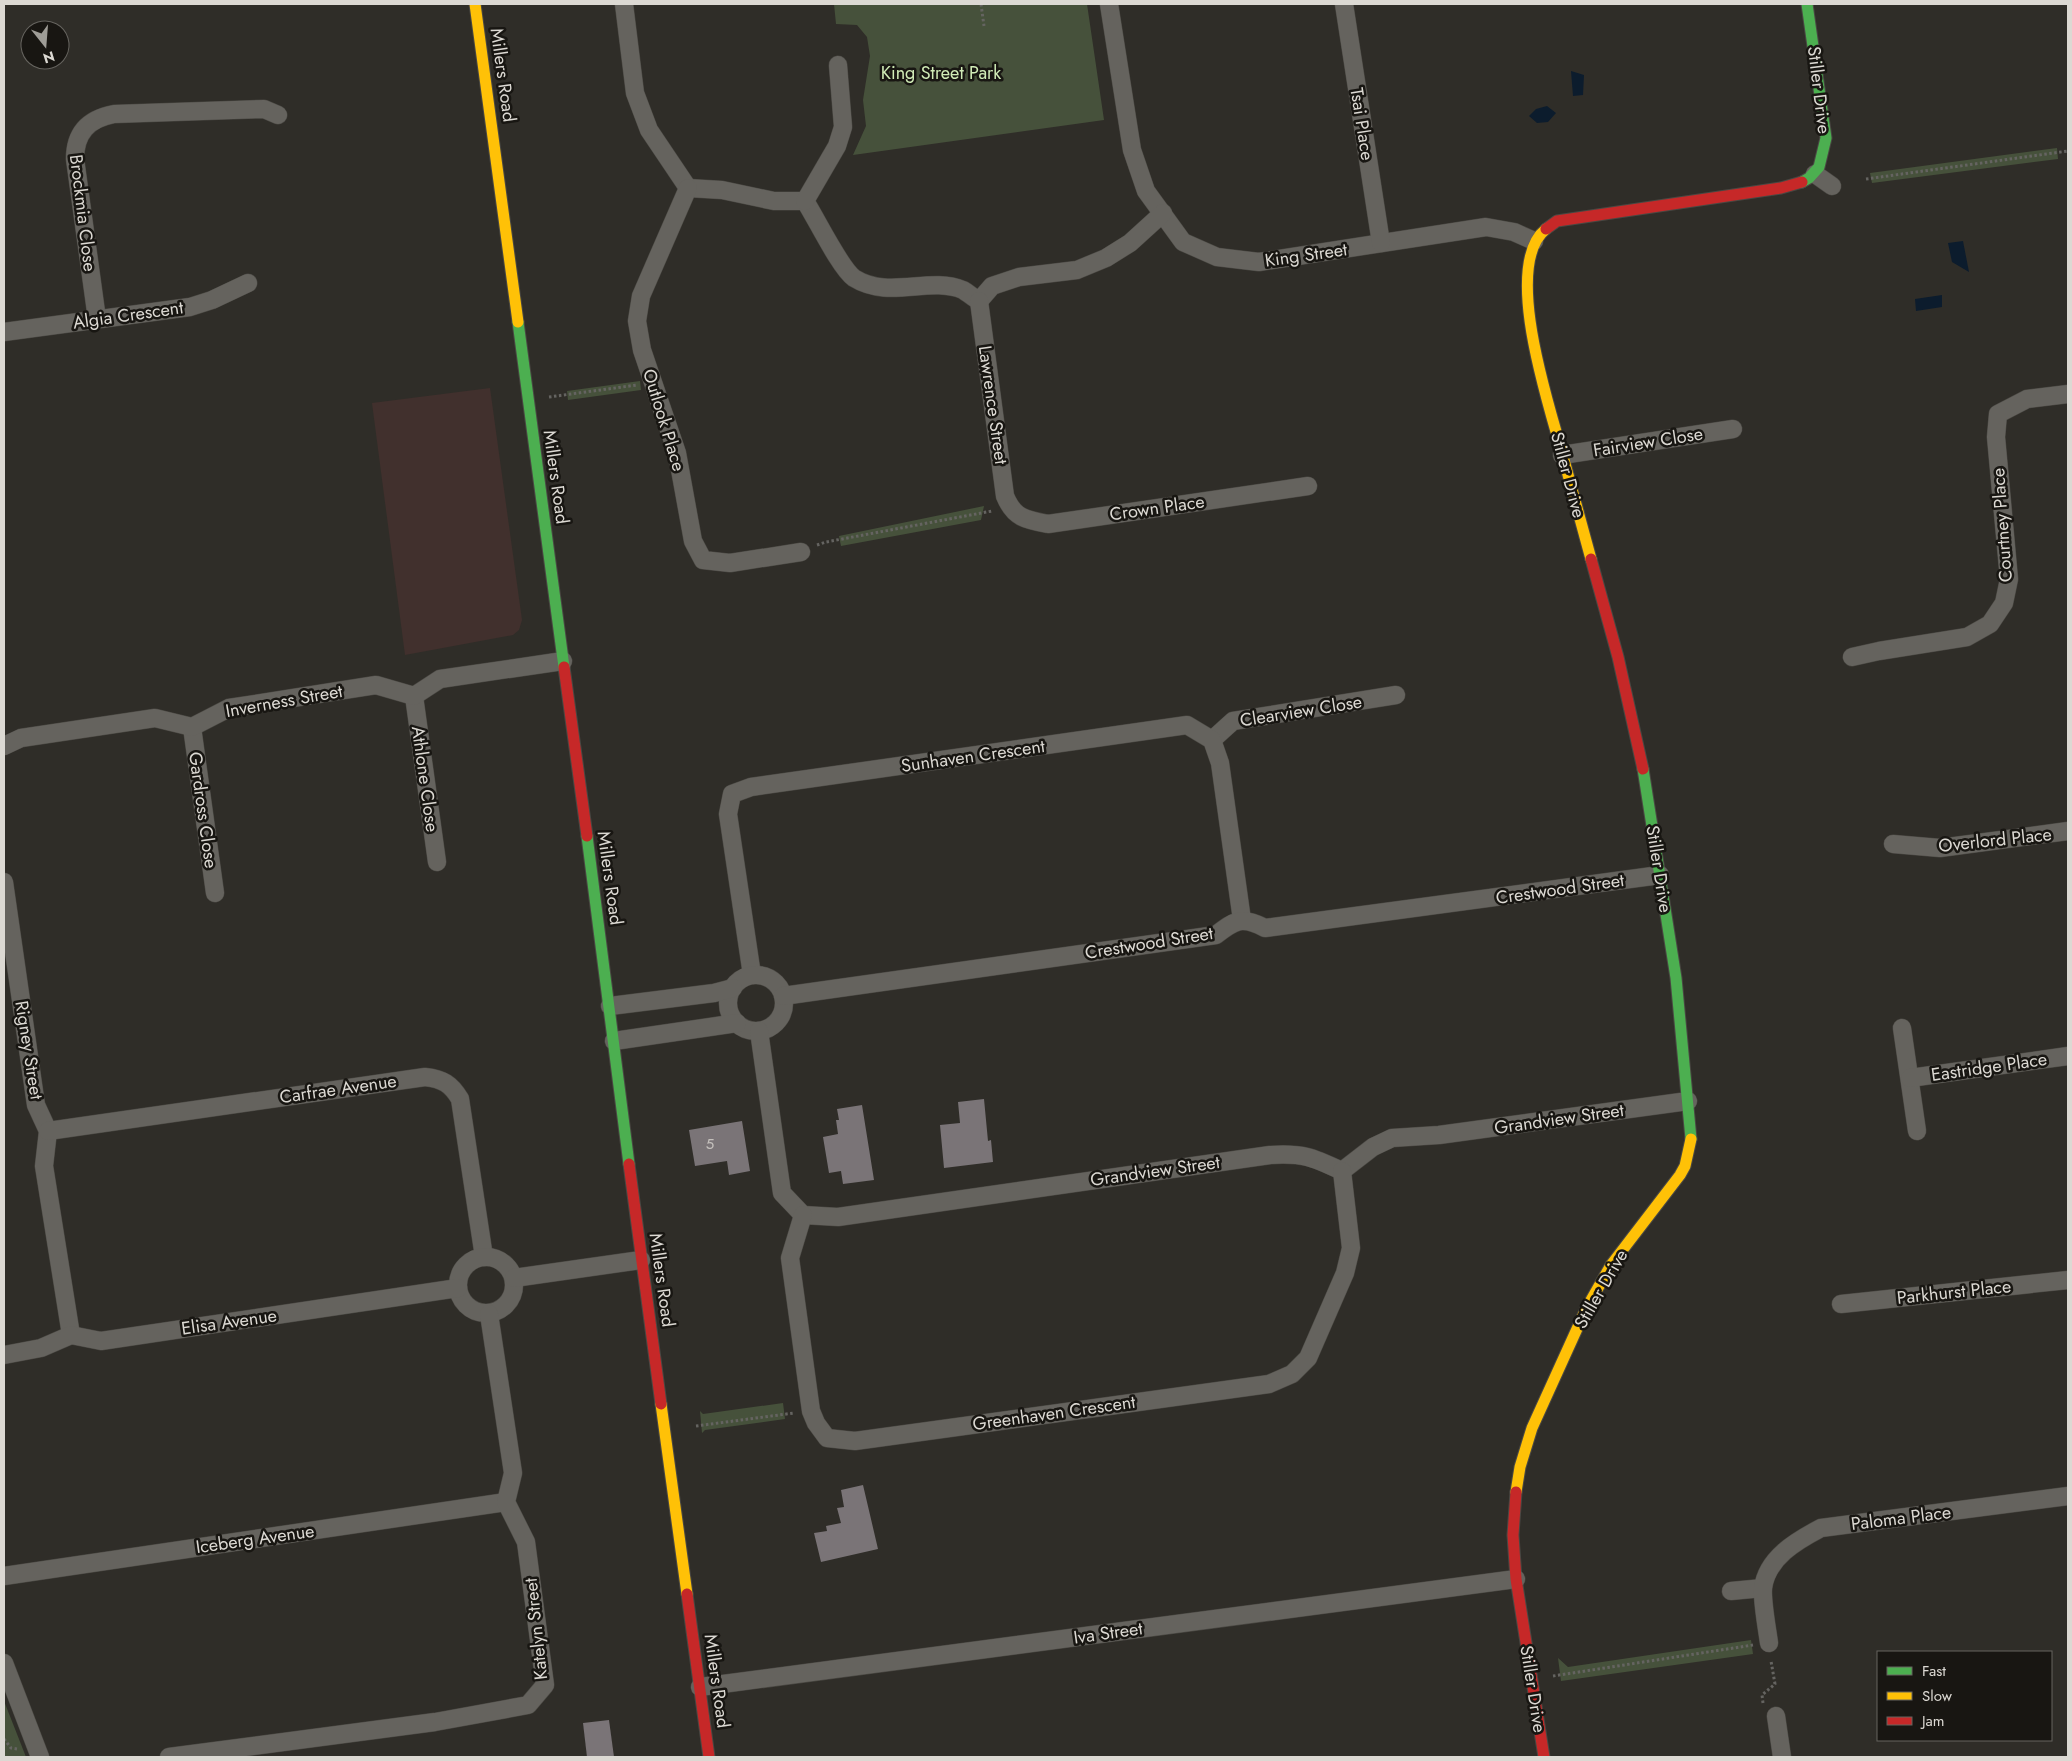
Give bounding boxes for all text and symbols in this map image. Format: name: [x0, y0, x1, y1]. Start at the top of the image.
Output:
north arrow: [20, 20, 70, 70]
street label: Millers Road: [484, 26, 522, 124]
street label: Stiller Drive: [1801, 45, 1837, 135]
text: N: [41, 46, 57, 69]
park label: King Street Park: [881, 60, 1001, 86]
street label: Tsai Place: [1343, 86, 1381, 162]
street label: Brockmia Close: [63, 153, 103, 273]
street label: King Street: [1263, 236, 1350, 274]
street label: Algia Crescent: [71, 294, 186, 336]
street label: Lawrence Street: [972, 344, 1014, 467]
street label: Outlook Place: [636, 366, 692, 474]
street label: Fairview Close: [1591, 421, 1705, 463]
street label: Millers Road: [537, 428, 575, 526]
street label: Stiller Drive: [1544, 429, 1592, 521]
street label: Courtney Place: [1985, 467, 2019, 583]
street label: Crown Place: [1108, 488, 1206, 528]
street label: Inverness Street: [223, 678, 345, 724]
street label: Clearview Close: [1238, 689, 1364, 733]
street label: Athlone Close: [405, 724, 445, 834]
street label: Sunhaven Crescent: [899, 733, 1047, 779]
street label: Gardross Close: [182, 750, 224, 870]
street label: Overlord Place: [1937, 821, 2053, 859]
street label: Stiller Drive: [1639, 824, 1679, 914]
street label: Millers Road: [591, 829, 629, 927]
street label: Crestwood Street: [1494, 867, 1627, 911]
street label: Crestwood Street: [1083, 920, 1216, 966]
street label: Rigney Street: [8, 999, 50, 1102]
street label: Eastridge Place: [1929, 1046, 2049, 1088]
street label: Carfrae Avenue: [278, 1068, 398, 1110]
street label: Grandview Street: [1492, 1097, 1626, 1141]
house number: 5: [706, 1133, 714, 1155]
street label: Grandview Street: [1088, 1149, 1222, 1193]
street label: Millers Road: [643, 1231, 681, 1329]
street label: Stiller Drive: [1568, 1244, 1634, 1334]
street label: Parkhurst Place: [1896, 1273, 2012, 1311]
street label: Elisa Avenue: [180, 1302, 278, 1342]
street label: Greenhaven Crescent: [971, 1389, 1138, 1437]
street label: Paloma Place: [1849, 1499, 1953, 1537]
street label: Iceberg Avenue: [194, 1518, 316, 1560]
street label: Katelyn Street: [518, 1576, 554, 1681]
street label: Iva Street: [1072, 1615, 1145, 1651]
street label: Millers Road: [698, 1632, 736, 1730]
street label: Stiller Drive: [1513, 1644, 1553, 1734]
legend: [1877, 1651, 2052, 1741]
text: Fast: [1922, 1660, 1946, 1682]
text: Slow: [1922, 1685, 1953, 1707]
text: Jam: [1920, 1710, 1945, 1732]

